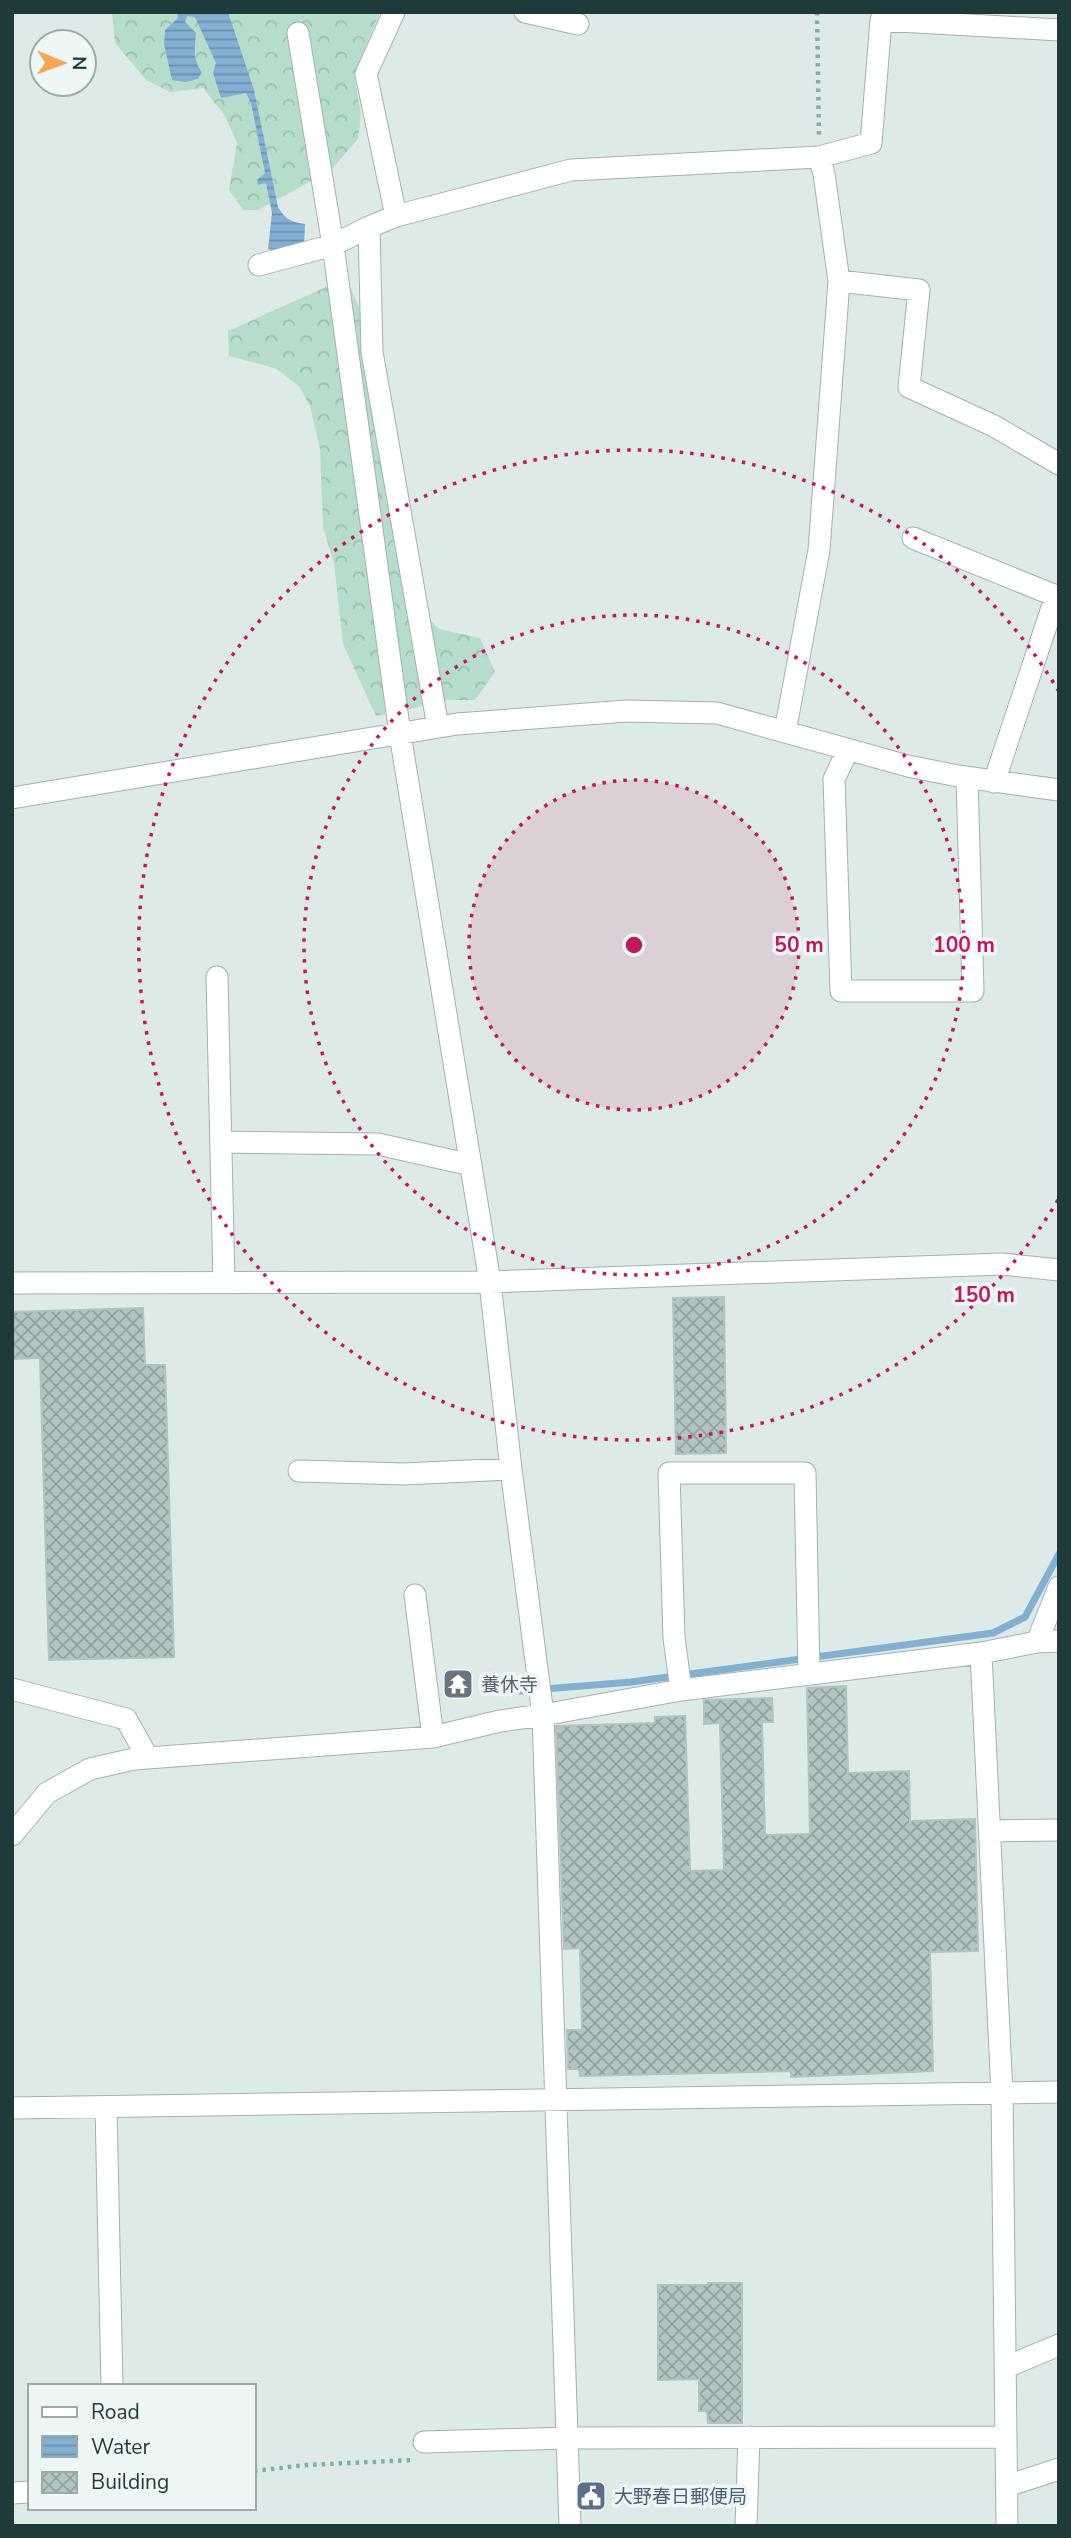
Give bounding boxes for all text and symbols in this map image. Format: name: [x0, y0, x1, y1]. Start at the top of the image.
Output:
north arrow: [28, 28, 98, 98]
text: N: [66, 56, 92, 71]
text: 50 m: [774, 931, 824, 959]
text: 100 m: [933, 931, 995, 959]
centre of rings: [622, 933, 646, 957]
text: 150 m: [953, 1281, 1015, 1309]
temple icon: 養休寺: [441, 1667, 475, 1701]
place label: 養休寺: [481, 1672, 538, 1698]
legend: [28, 2384, 256, 2510]
text: Road: [91, 2398, 140, 2426]
text: Water: [91, 2433, 150, 2461]
text: Building: [91, 2468, 169, 2496]
public building icon: 大野春日郵便局: [574, 2479, 608, 2513]
place label: 大野春日郵便局: [614, 2484, 747, 2510]

